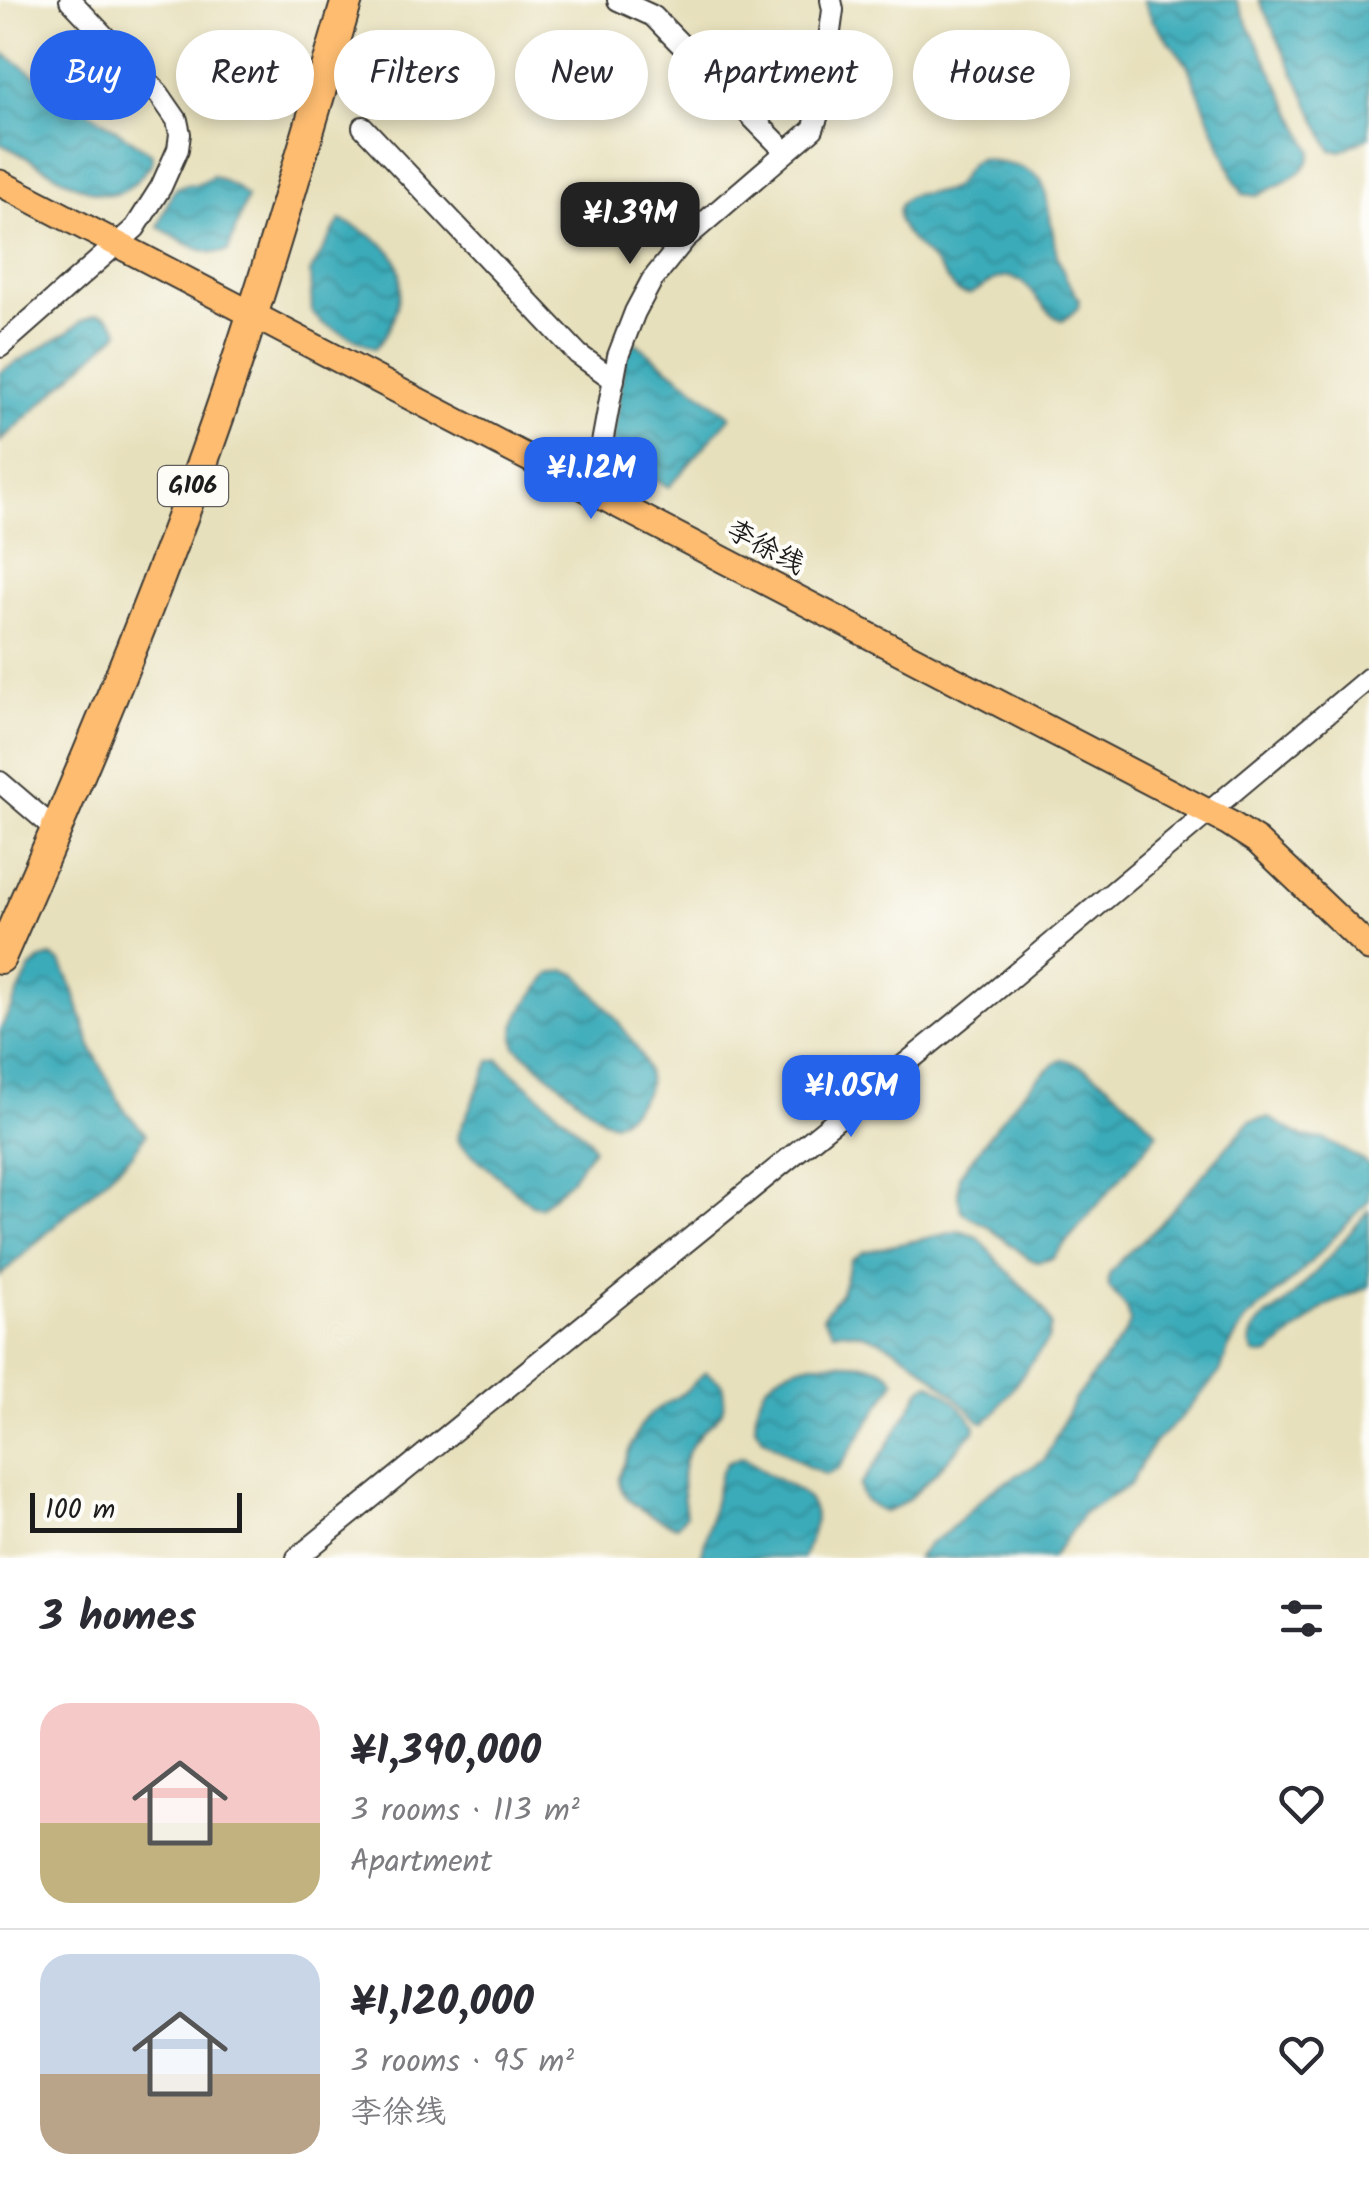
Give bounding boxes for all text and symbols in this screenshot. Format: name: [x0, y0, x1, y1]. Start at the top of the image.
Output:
chip: Buy: [30, 30, 156, 120]
chip: Rent: [176, 30, 314, 120]
chip: Filters: [334, 30, 495, 120]
chip: New: [515, 30, 648, 120]
chip: Apartment: [668, 30, 893, 120]
chip: House: [913, 30, 1070, 120]
pin: ¥1.39M: [549, 182, 711, 267]
text: ¥1.39M: [583, 189, 677, 240]
pin: ¥1.12M: [510, 437, 672, 522]
text: ¥1.12M: [546, 444, 636, 495]
road number: G106: [158, 466, 228, 506]
street label: 李徐线: [717, 508, 813, 588]
pin: ¥1.05M: [770, 1055, 932, 1140]
text: ¥1.05M: [804, 1062, 898, 1113]
scale bar: [30, 1488, 242, 1532]
text: 100 m: [45, 1488, 115, 1533]
text: 3 homes: [40, 1585, 196, 1652]
icon: filters: [1274, 1591, 1329, 1646]
text: ¥1,390,000: [350, 1719, 541, 1786]
icon: home: [120, 1743, 240, 1863]
icon: heart: [1274, 1776, 1329, 1831]
text: 3 rooms · 113 m²: [350, 1786, 580, 1837]
text: Apartment: [350, 1837, 492, 1888]
text: ¥1,120,000: [350, 1970, 534, 2037]
icon: home: [120, 1994, 240, 2114]
icon: heart: [1274, 2027, 1329, 2082]
text: 3 rooms · 95 m²: [350, 2037, 574, 2088]
text: 李徐线: [350, 2088, 446, 2139]

